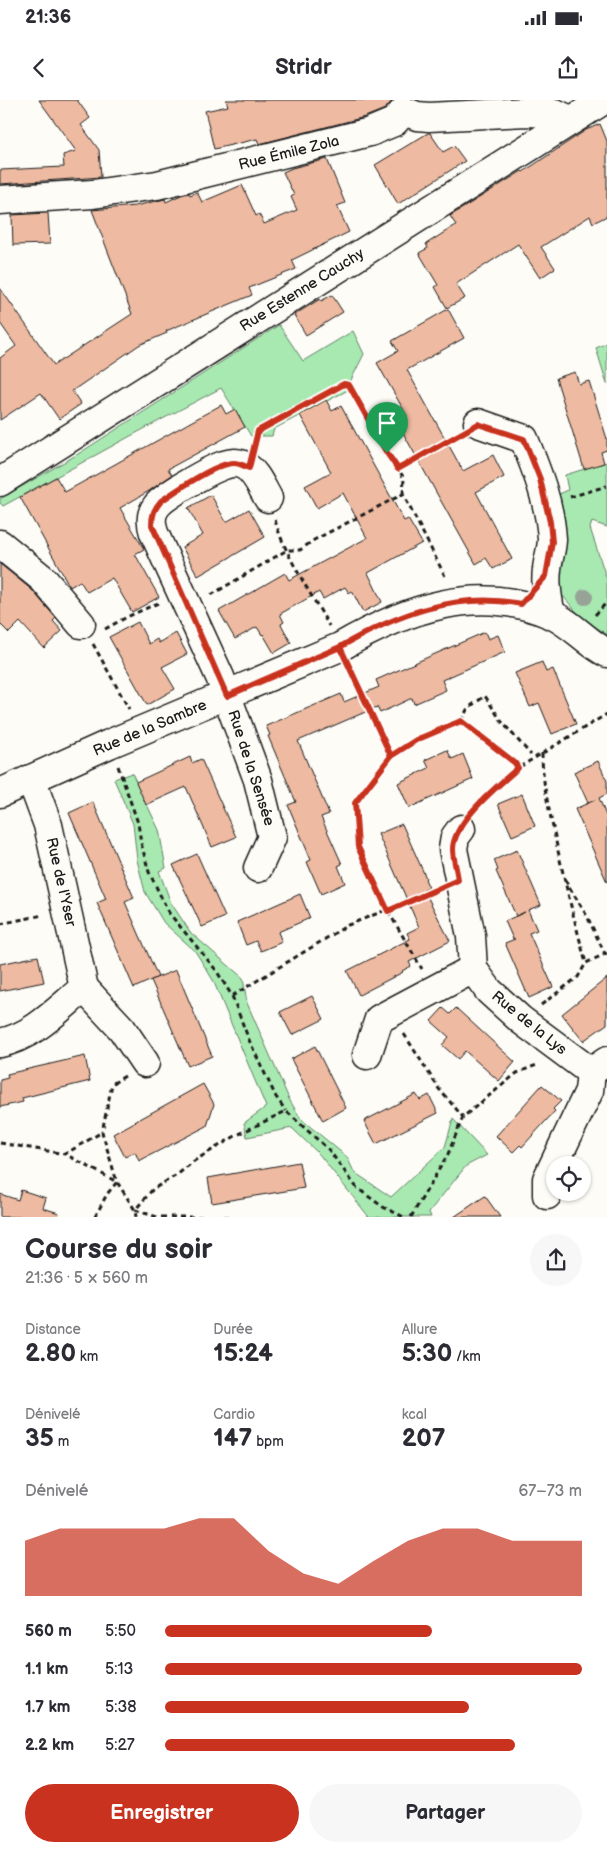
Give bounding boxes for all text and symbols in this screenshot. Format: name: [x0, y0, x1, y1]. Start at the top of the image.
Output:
text: 21:36: [25, 6, 71, 29]
icon: back: [25, 54, 53, 82]
text: Stridr: [275, 54, 332, 81]
icon: share: [554, 54, 582, 82]
street label: Rue Émile Zola: [237, 131, 341, 175]
street label: Rue Estenne Cauchy: [236, 244, 368, 336]
pin: [366, 402, 408, 453]
icon: arrive: [373, 409, 401, 437]
street label: Rue de la Sambre: [90, 695, 210, 760]
street label: Rue de la Sensée: [223, 708, 279, 828]
street label: Rue de l'Yser: [42, 836, 81, 929]
street label: Rue de la Lys: [488, 987, 571, 1059]
map controls: [546, 1156, 591, 1201]
button: locate: [546, 1156, 591, 1201]
text: Course du soir: [25, 1233, 213, 1266]
button: share: [530, 1234, 582, 1286]
text: 21:36 · 5 × 560 m: [25, 1269, 148, 1288]
text: Distance: [25, 1321, 81, 1338]
text: Durée: [213, 1321, 253, 1338]
text: Allure: [402, 1321, 437, 1338]
text: 2.80: [25, 1338, 76, 1369]
text: 15:24: [213, 1338, 273, 1369]
text: 5:30: [402, 1338, 452, 1369]
text: km: [76, 1348, 98, 1365]
text: /km: [452, 1348, 481, 1365]
text: Dénivelé: [25, 1406, 80, 1423]
text: Cardio: [213, 1406, 255, 1423]
text: kcal: [402, 1406, 427, 1423]
text: 35: [25, 1423, 54, 1454]
text: 147: [213, 1423, 252, 1454]
text: 207: [402, 1423, 446, 1454]
text: m: [54, 1433, 69, 1450]
text: bpm: [252, 1433, 284, 1450]
text: Dénivelé: [25, 1482, 88, 1501]
text: 67–73 m: [519, 1482, 582, 1501]
text: 560 m: [25, 1622, 72, 1641]
text: 5:50: [105, 1622, 136, 1641]
text: 1.1 km: [25, 1660, 68, 1679]
text: 5:13: [105, 1660, 133, 1679]
text: 1.7 km: [25, 1698, 70, 1717]
text: 5:38: [105, 1698, 137, 1717]
text: 2.2 km: [25, 1736, 74, 1755]
text: 5:27: [105, 1736, 135, 1755]
button: Enregistrer: [25, 1784, 299, 1842]
button: Partager: [309, 1784, 582, 1842]

